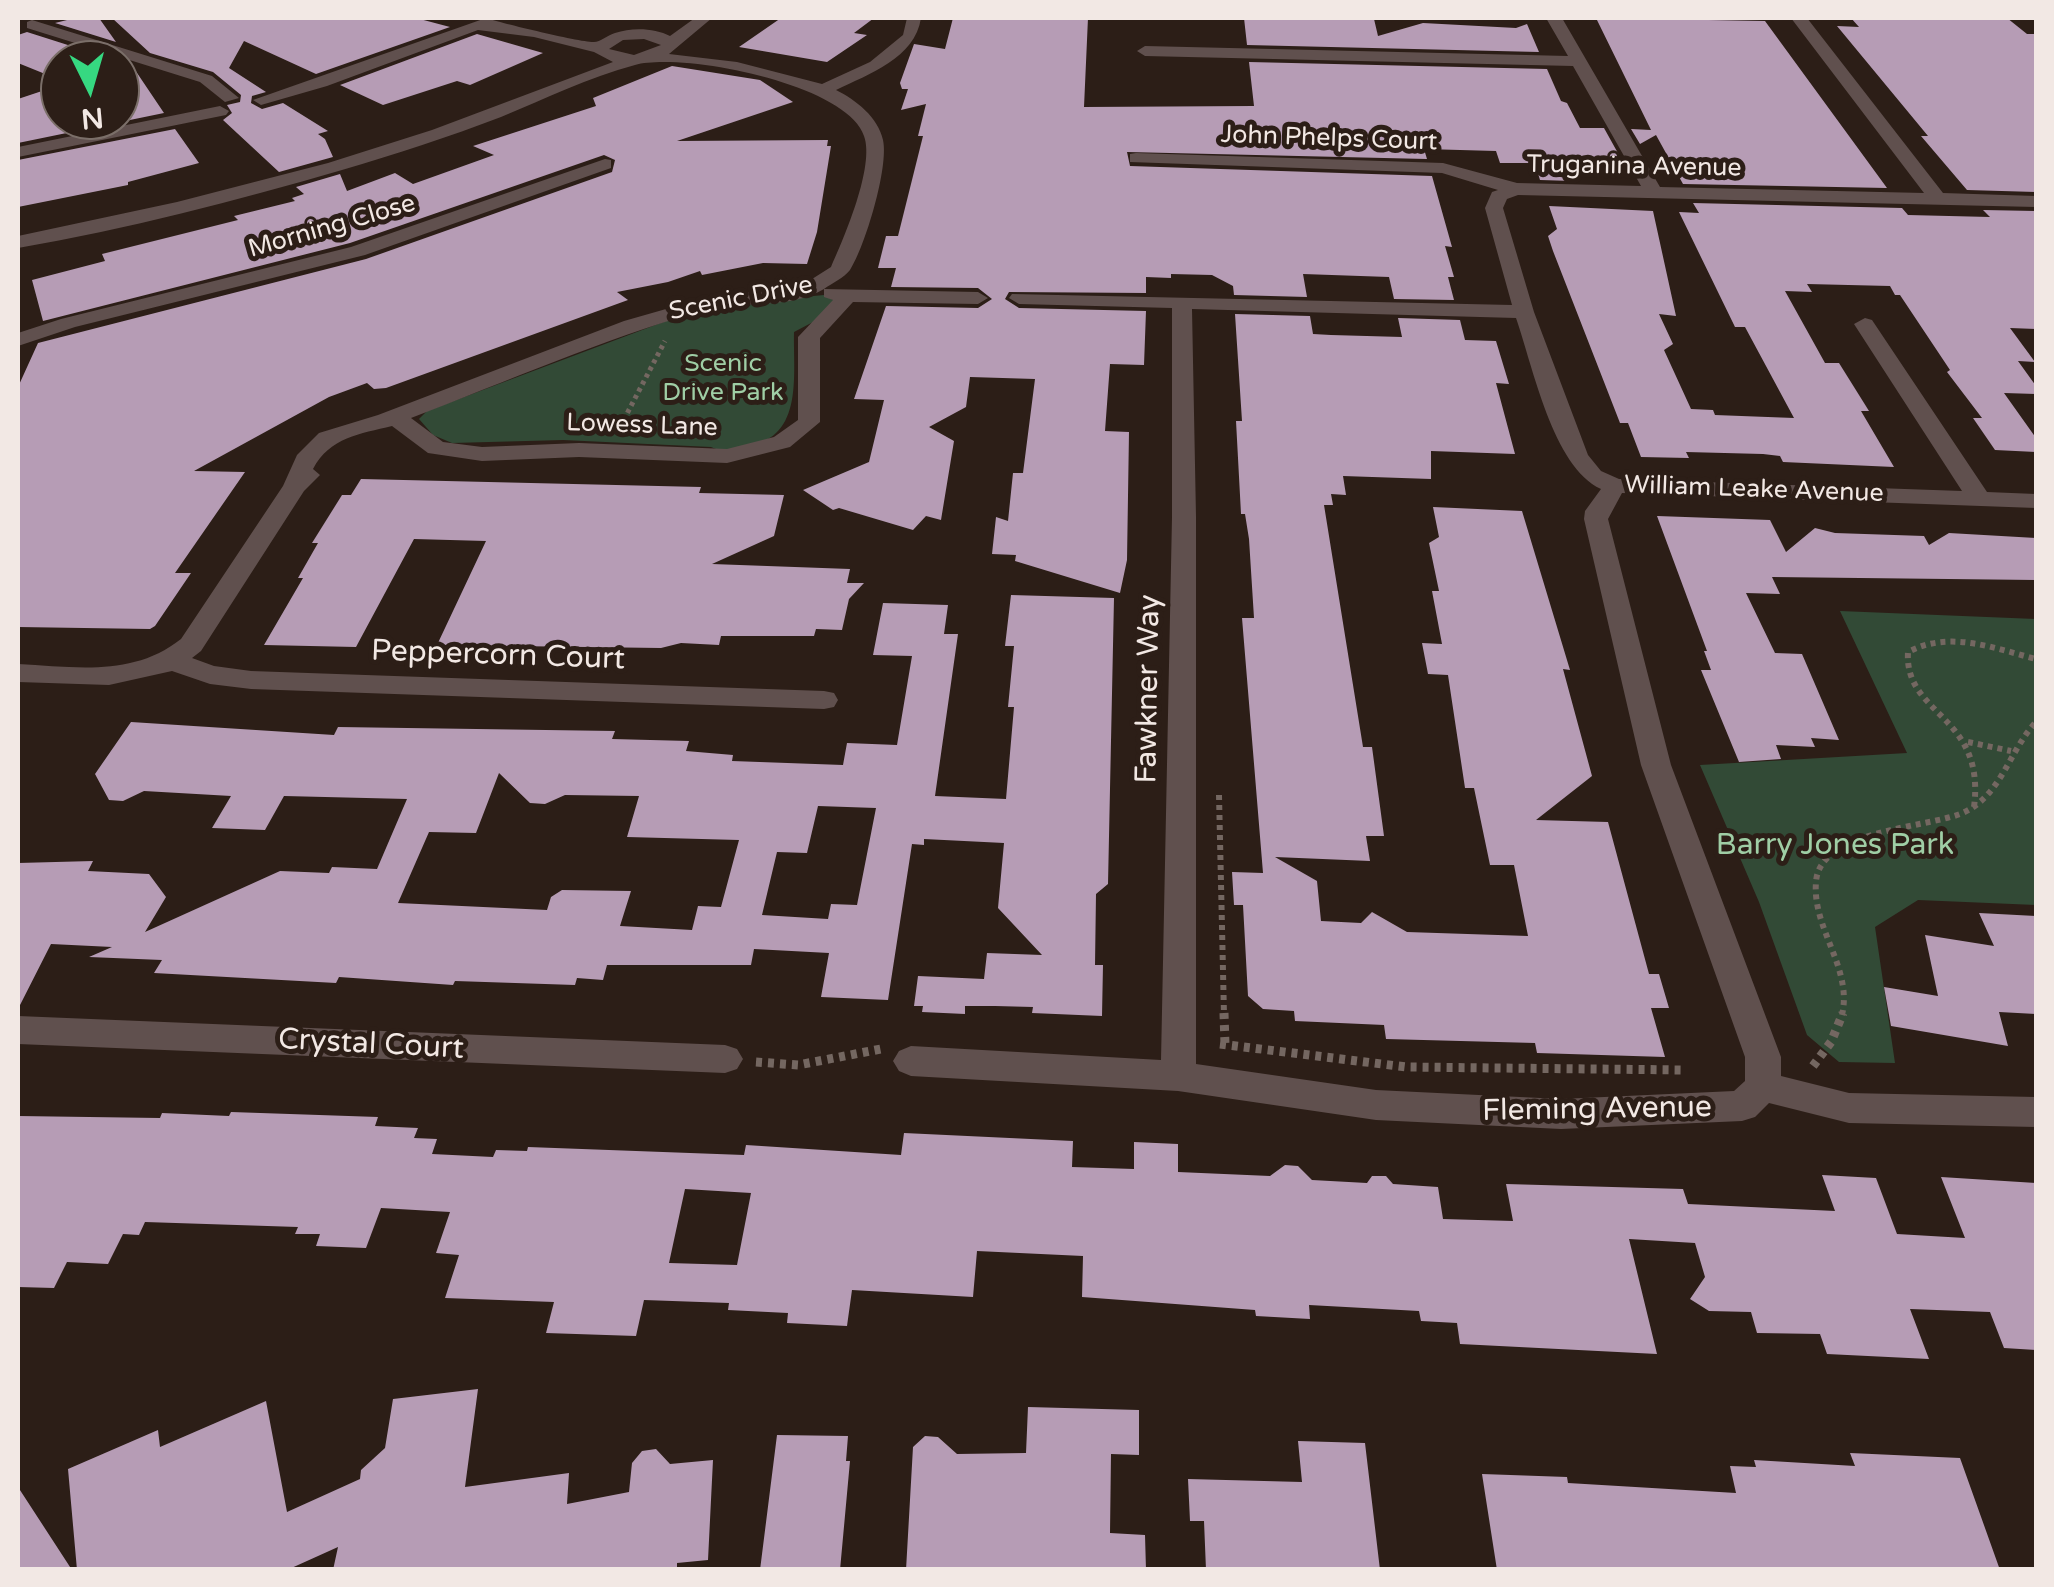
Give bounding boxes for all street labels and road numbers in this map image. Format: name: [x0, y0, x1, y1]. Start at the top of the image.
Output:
street label: John Phelps Court: [1220, 120, 1438, 158]
street label: Truganina Avenue: [1526, 150, 1742, 184]
street label: Morning Close: [245, 189, 419, 265]
street label: Scenic Drive: [667, 270, 815, 328]
street label: Lowess Lane: [566, 408, 718, 444]
street label: William Leake Avenue: [1624, 470, 1884, 510]
street label: Fawkner Way: [1129, 594, 1169, 784]
street label: Peppercorn Court: [370, 634, 626, 678]
street label: Crystal Court: [277, 1022, 465, 1068]
street label: Fleming Avenue: [1482, 1090, 1712, 1130]

